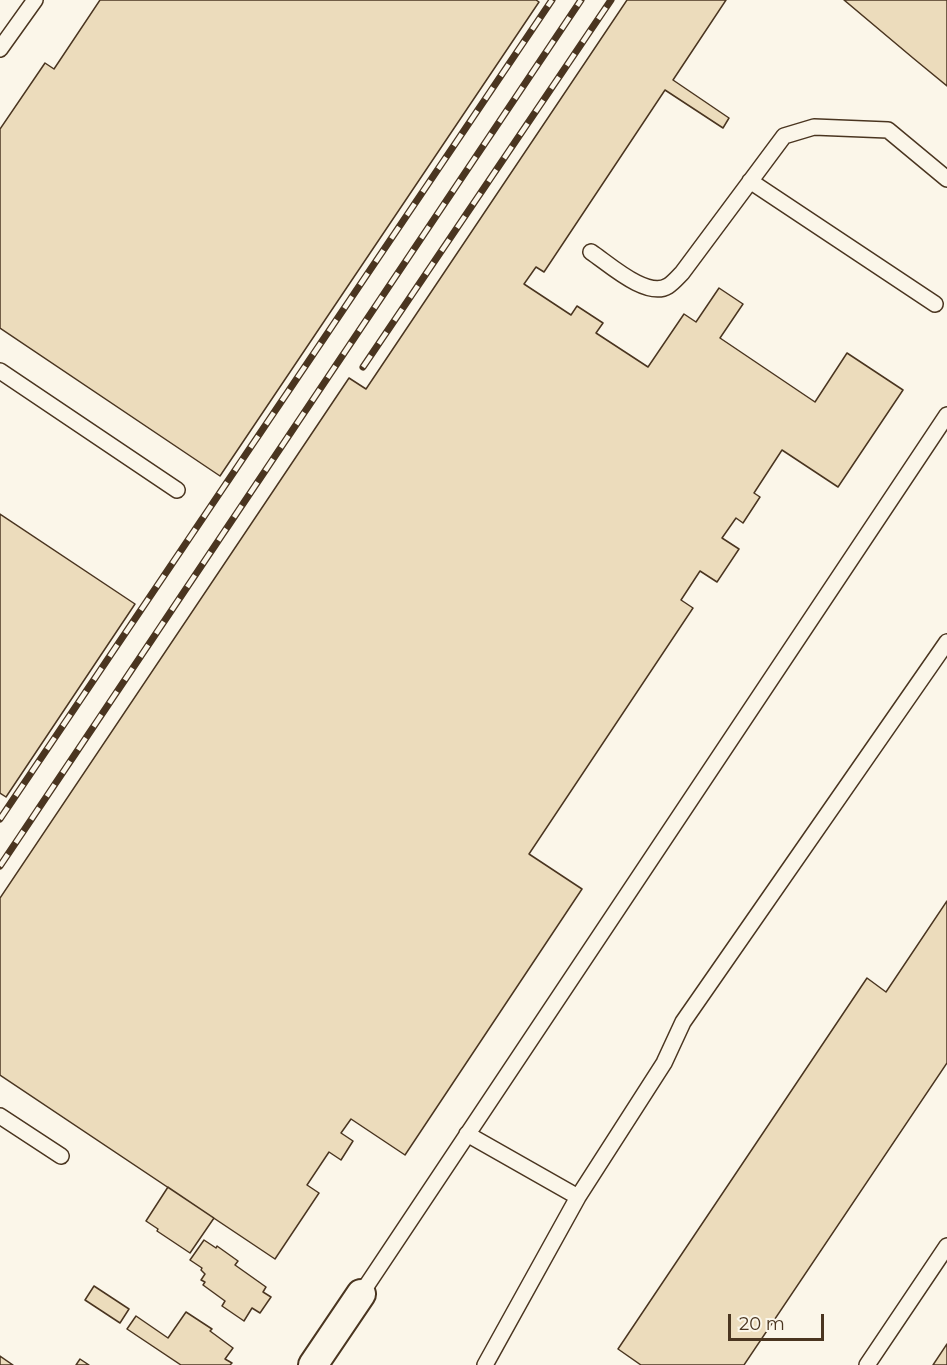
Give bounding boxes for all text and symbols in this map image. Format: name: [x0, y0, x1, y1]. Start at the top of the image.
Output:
scale bar: [731, 1302, 827, 1340]
text: 20 m: [739, 1313, 785, 1335]

